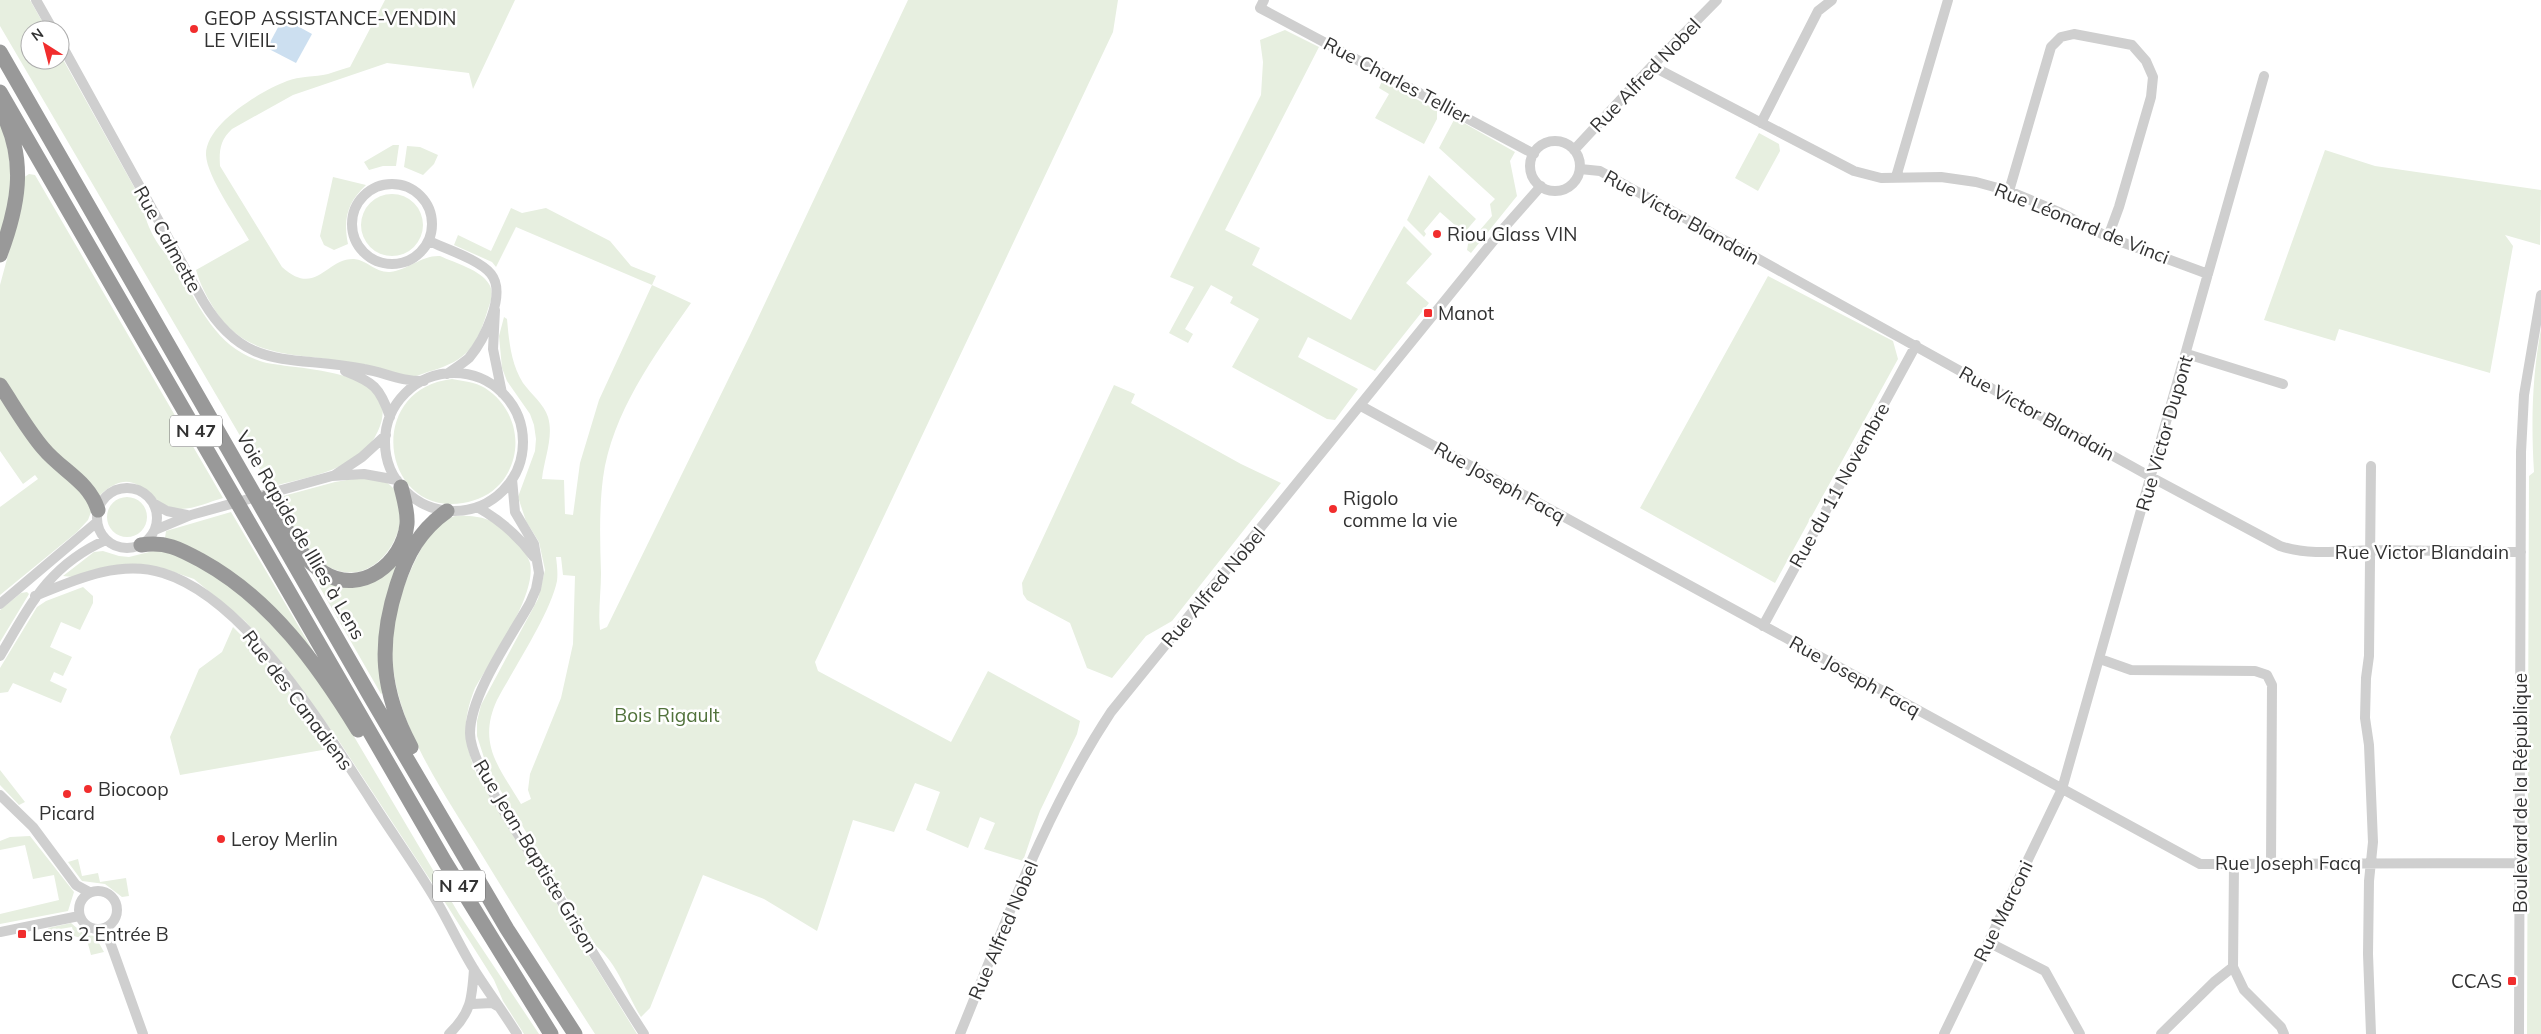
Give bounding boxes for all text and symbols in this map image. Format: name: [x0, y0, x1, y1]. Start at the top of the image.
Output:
place label: GEOP ASSISTANCE-VENDIN LE VIEIL: [204, 6, 457, 52]
street label: Rue Alfred Nobel: [1585, 13, 1705, 137]
north arrow: [20, 20, 70, 70]
marker: GEOP ASSISTANCE-VENDIN LE VIEIL: [188, 23, 200, 35]
text: N: [28, 24, 47, 45]
street label: Rue Charles Tellier: [1320, 31, 1474, 129]
street label: Rue Victor Blandain: [1600, 164, 1764, 270]
street label: Rue Léonard de Vinci: [1991, 177, 2173, 269]
street label: Rue Calmette: [129, 181, 207, 297]
place label: Riou Glass VIN: [1447, 222, 1577, 246]
marker: Riou Glass VIN: [1431, 228, 1443, 240]
place label: Manot: [1438, 301, 1495, 325]
marker: Manot: [1422, 307, 1434, 319]
street label: Rue Victor Dupont: [2130, 352, 2198, 514]
street label: Rue Victor Blandain: [1955, 360, 2119, 466]
street label: Rue du 11 Novembre: [1784, 398, 1894, 572]
road number: N 47: [170, 416, 222, 446]
street label: Voie Rapide de Illies à Lens: [231, 426, 371, 644]
street label: Rue Joseph Facq: [1430, 436, 1570, 528]
place label: Rigolo comme la vie: [1343, 486, 1458, 532]
marker: Rigolo comme la vie: [1327, 503, 1339, 515]
street label: Rue Alfred Nobel: [1156, 522, 1270, 652]
street label: Rue Victor Blandain: [2335, 540, 2509, 564]
street label: Rue des Canadiens: [238, 625, 358, 775]
street label: Rue Joseph Facq: [1785, 630, 1925, 722]
street label: Boulevard de la République: [2508, 673, 2532, 913]
park label: Bois Rigault: [614, 703, 720, 727]
street label: Rue Jean-Baptiste Grison: [469, 755, 603, 957]
place label: Biocoop: [98, 777, 169, 801]
marker: Biocoop: [82, 783, 94, 795]
marker: Picard: [61, 788, 73, 800]
place label: Picard: [39, 801, 95, 825]
place label: Leroy Merlin: [231, 827, 338, 851]
marker: Leroy Merlin: [215, 833, 227, 845]
street label: Rue Joseph Facq: [2215, 851, 2361, 875]
street label: Rue Marconi: [1968, 856, 2038, 966]
street label: Rue Alfred Nobel: [963, 857, 1043, 1003]
road number: N 47: [433, 870, 485, 901]
place label: Lens 2 Entrée B: [32, 922, 169, 946]
marker: Lens 2 Entrée B: [16, 928, 28, 940]
place label: CCAS: [2451, 969, 2502, 993]
marker: CCAS: [2506, 975, 2518, 987]

